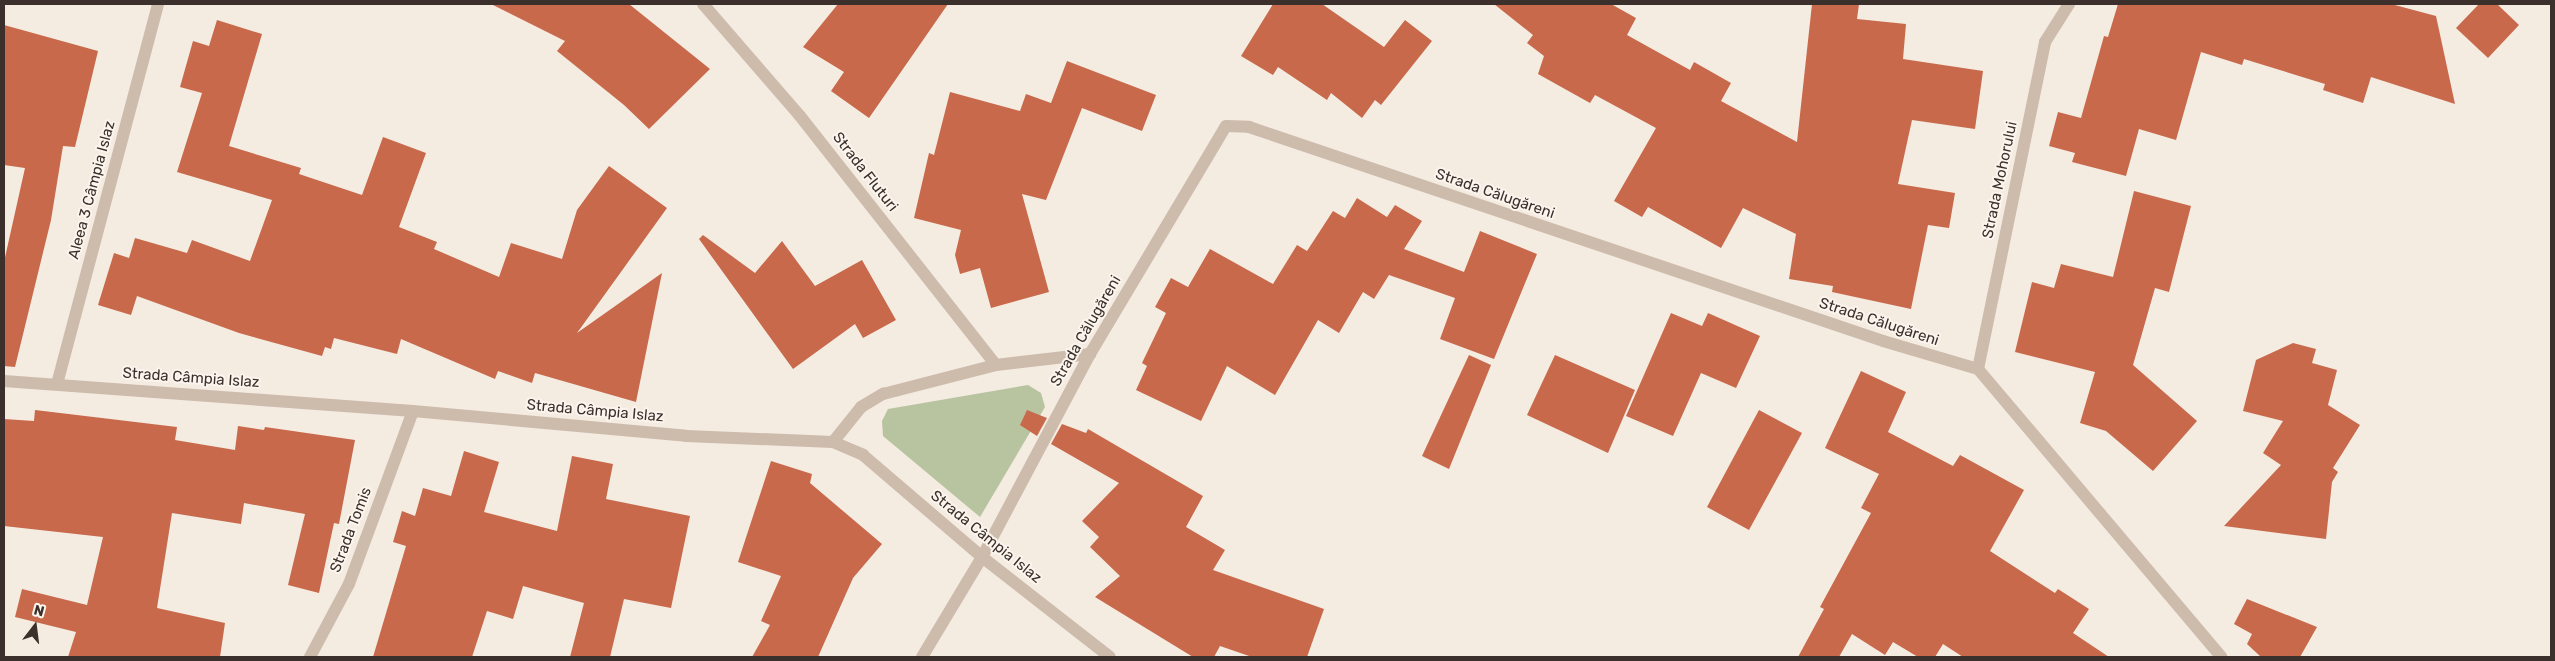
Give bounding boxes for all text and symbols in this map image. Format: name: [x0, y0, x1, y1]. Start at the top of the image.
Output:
street label: Aleea 3 Câmpia Islaz: [65, 119, 119, 261]
street label: Strada Mohorului: [1979, 120, 2021, 240]
street label: Strada Fluturi: [828, 129, 902, 215]
street label: Strada Călugăreni: [1433, 165, 1557, 223]
street label: Strada Călugăreni: [1047, 272, 1125, 390]
street label: Strada Călugăreni: [1817, 294, 1941, 350]
street label: Strada Câmpia Islaz: [122, 364, 260, 392]
street label: Strada Câmpia Islaz: [526, 396, 664, 426]
street label: Strada Tomis: [326, 485, 376, 575]
street label: Strada Câmpia Islaz: [927, 487, 1045, 587]
north arrow: [10, 601, 60, 651]
text: N: [32, 602, 46, 621]

